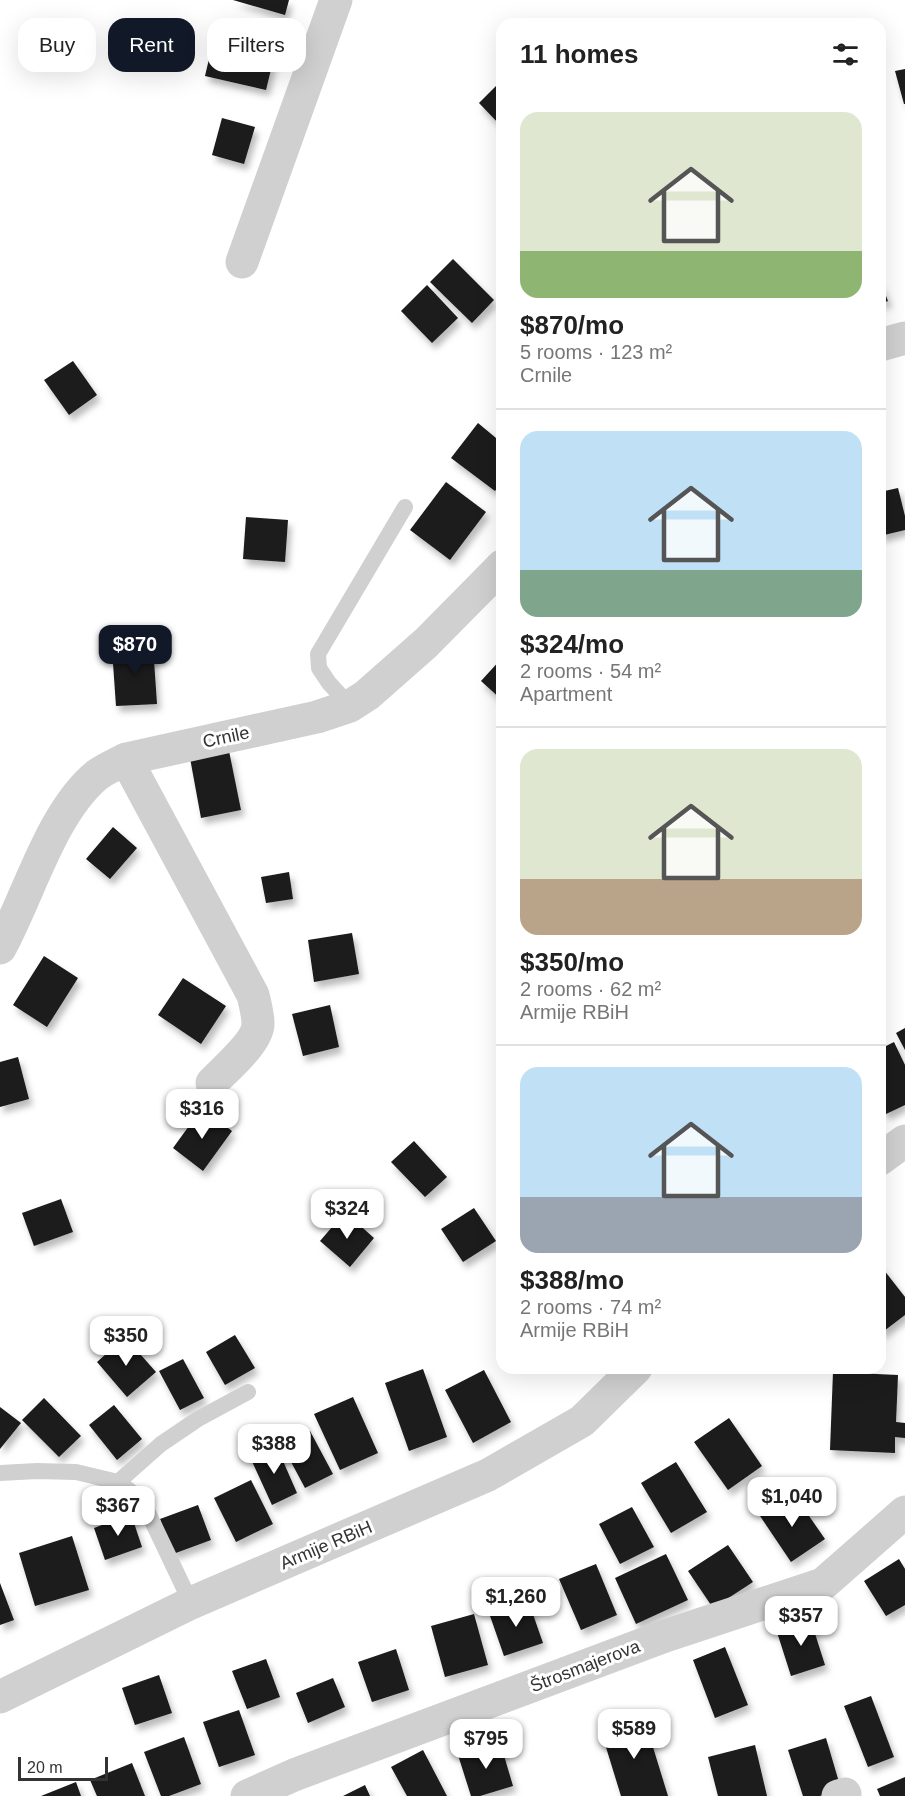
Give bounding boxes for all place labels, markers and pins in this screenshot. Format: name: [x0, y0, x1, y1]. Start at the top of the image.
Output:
pin: $870: [99, 625, 171, 676]
pin: $316: [166, 1089, 238, 1140]
pin: $324: [311, 1189, 383, 1240]
pin: $350: [90, 1316, 162, 1367]
pin: $388: [238, 1424, 310, 1475]
pin: $1,040: [743, 1477, 841, 1528]
pin: $367: [82, 1486, 154, 1537]
pin: $1,260: [467, 1577, 565, 1628]
pin: $357: [765, 1596, 837, 1647]
pin: $589: [598, 1709, 670, 1760]
pin: $795: [450, 1719, 522, 1770]

